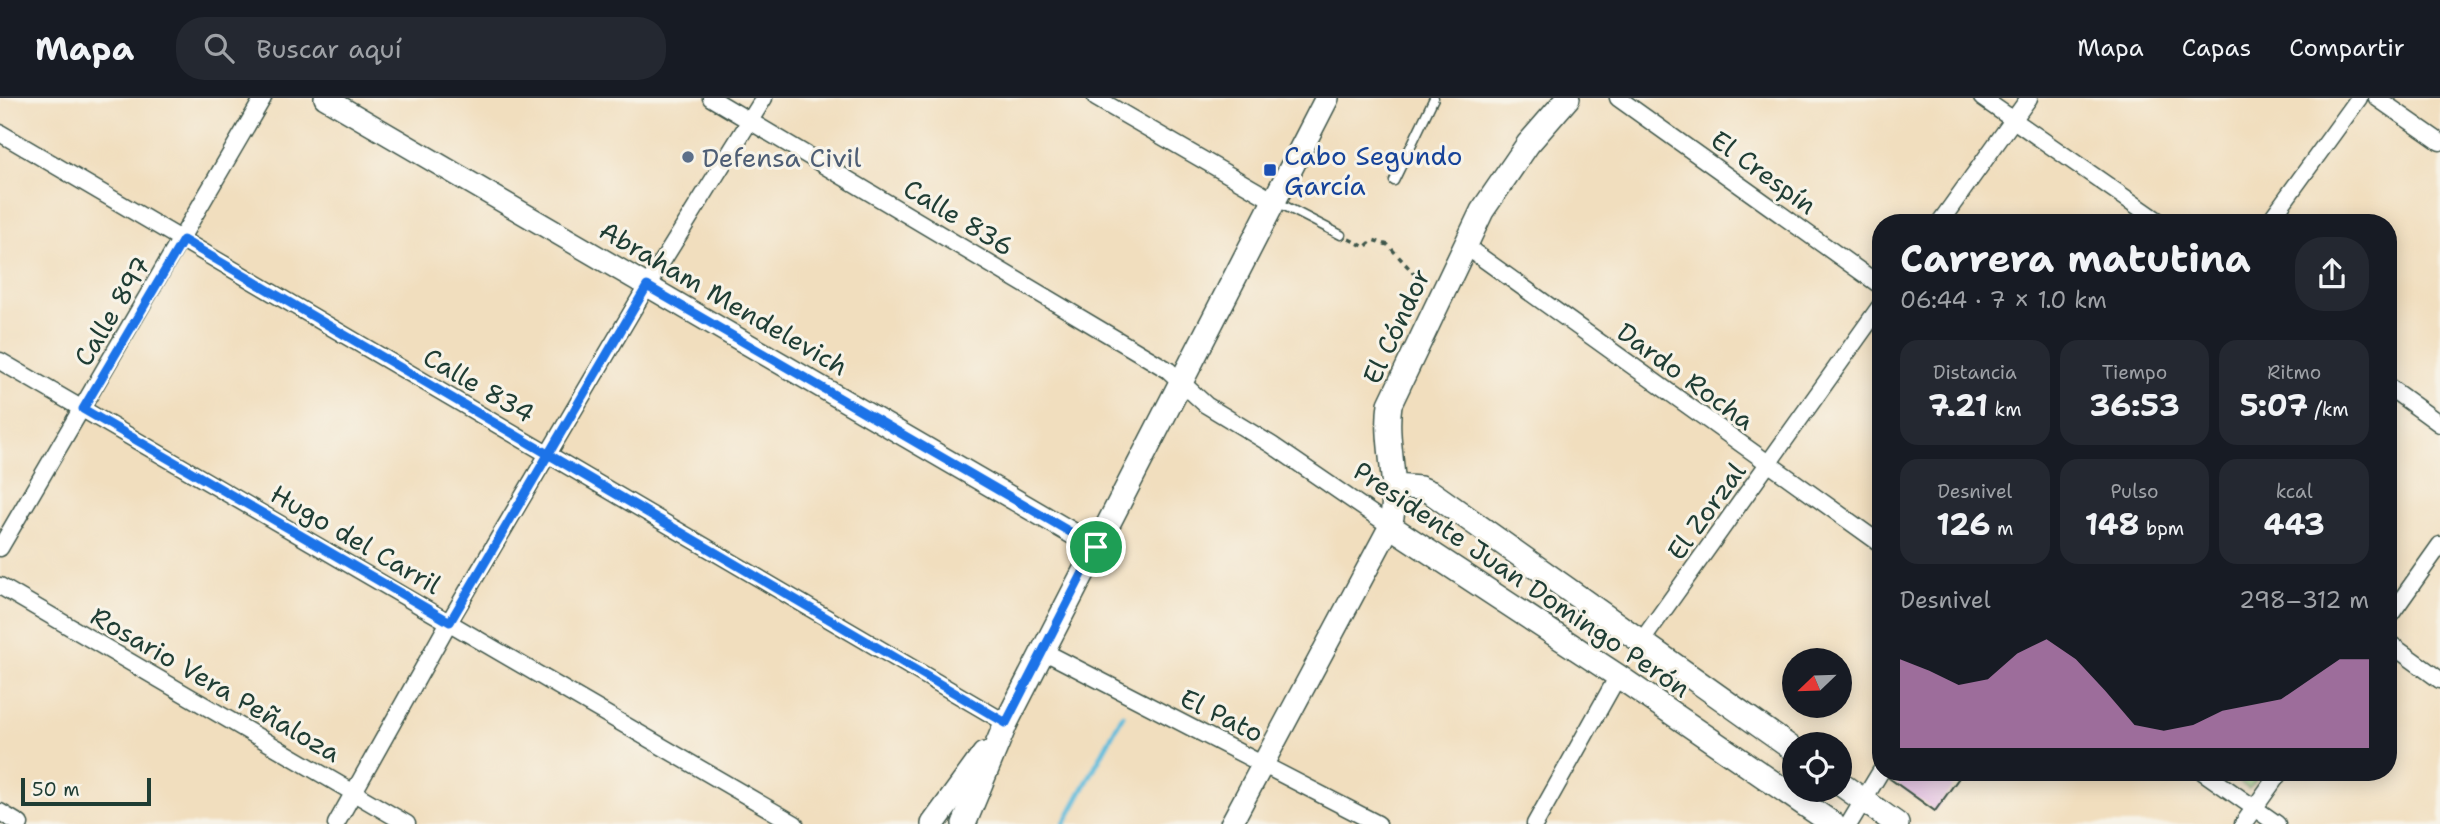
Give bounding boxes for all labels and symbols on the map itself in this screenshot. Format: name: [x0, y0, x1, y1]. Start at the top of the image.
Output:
street label: El Crespín: [1704, 122, 1824, 222]
place label: Cabo Segundo García: [1284, 138, 1462, 203]
place label: Defensa Civil: [702, 140, 861, 175]
marker: Defensa Civil: [680, 149, 696, 165]
marker: Cabo Segundo García: [1262, 162, 1278, 178]
street label: Calle 836: [897, 170, 1021, 264]
street label: Abraham Mendelevich: [593, 212, 855, 384]
street label: Calle 897: [65, 250, 159, 372]
street label: El Cóndor: [1354, 263, 1438, 389]
street label: Dardo Rocha: [1610, 314, 1762, 438]
street label: Calle 834: [417, 339, 541, 431]
street label: Presidente Juan Domingo Perón: [1347, 453, 1697, 705]
street label: El Zorzal: [1659, 455, 1753, 567]
street label: Hugo del Carril: [264, 476, 448, 602]
pin: [1066, 517, 1126, 577]
street label: Rosario Vera Peñaloza: [85, 598, 347, 770]
north arrow: [1782, 648, 1852, 718]
street label: El Pato: [1175, 680, 1269, 750]
scale bar: [21, 775, 150, 807]

